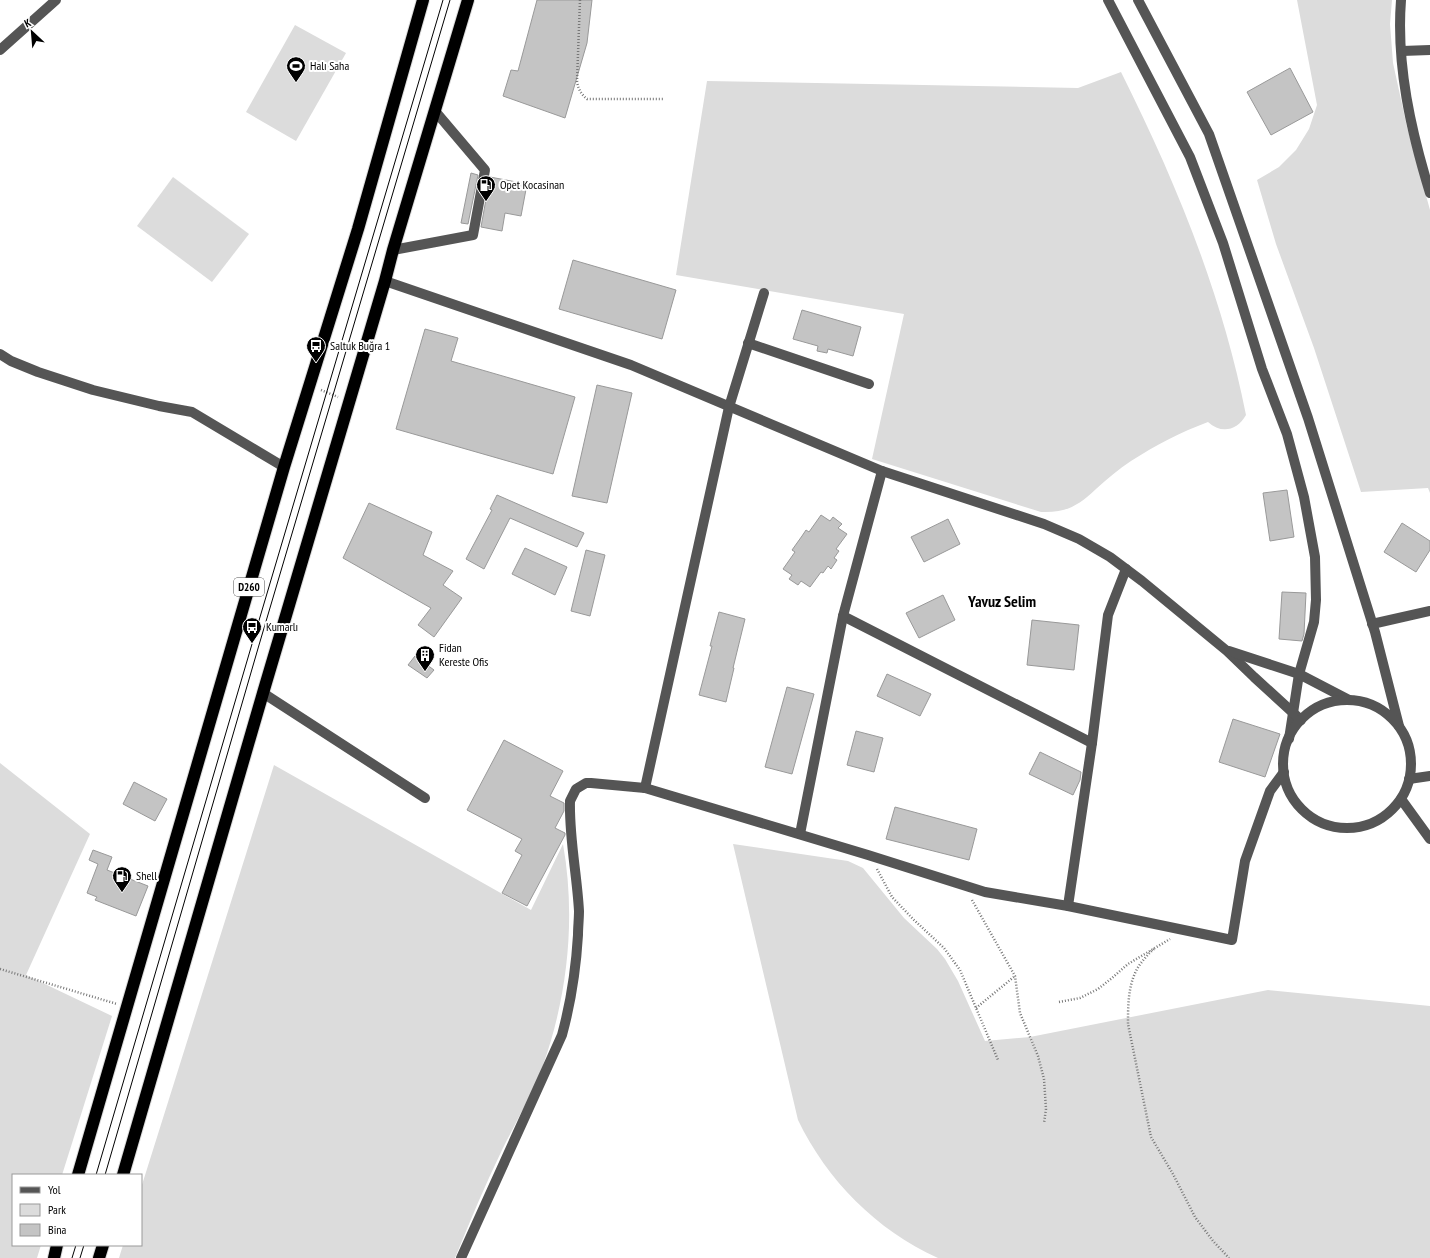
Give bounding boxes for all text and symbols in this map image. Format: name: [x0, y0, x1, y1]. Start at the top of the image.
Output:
north arrow: [12, 12, 52, 52]
text: K: [22, 15, 34, 31]
sports icon: Halı Saha: [285, 55, 307, 83]
place label: Halı Saha: [310, 58, 349, 73]
fuel station icon: Opet Kocasinan: [475, 174, 497, 202]
place label: Opet Kocasinan: [500, 177, 564, 192]
bus stop icon: Saltuk Buğra 1: [305, 335, 327, 363]
place label: Saltuk Buğra 1: [330, 338, 390, 353]
road number: D260: [234, 578, 264, 596]
district label: Yavuz Selim: [967, 591, 1036, 611]
bus stop icon: Kumarlı: [241, 616, 263, 644]
place label: Kumarlı: [266, 619, 298, 634]
place label: Fidan Kereste Ofis: [439, 640, 488, 669]
building icon: Fidan Kereste Ofis: [414, 644, 436, 672]
fuel station icon: Shell: [111, 865, 133, 893]
place label: Shell: [136, 868, 157, 883]
legend: [12, 1174, 142, 1246]
text: Yol: [48, 1182, 61, 1197]
text: Park: [48, 1202, 66, 1217]
text: Bina: [48, 1222, 67, 1237]

